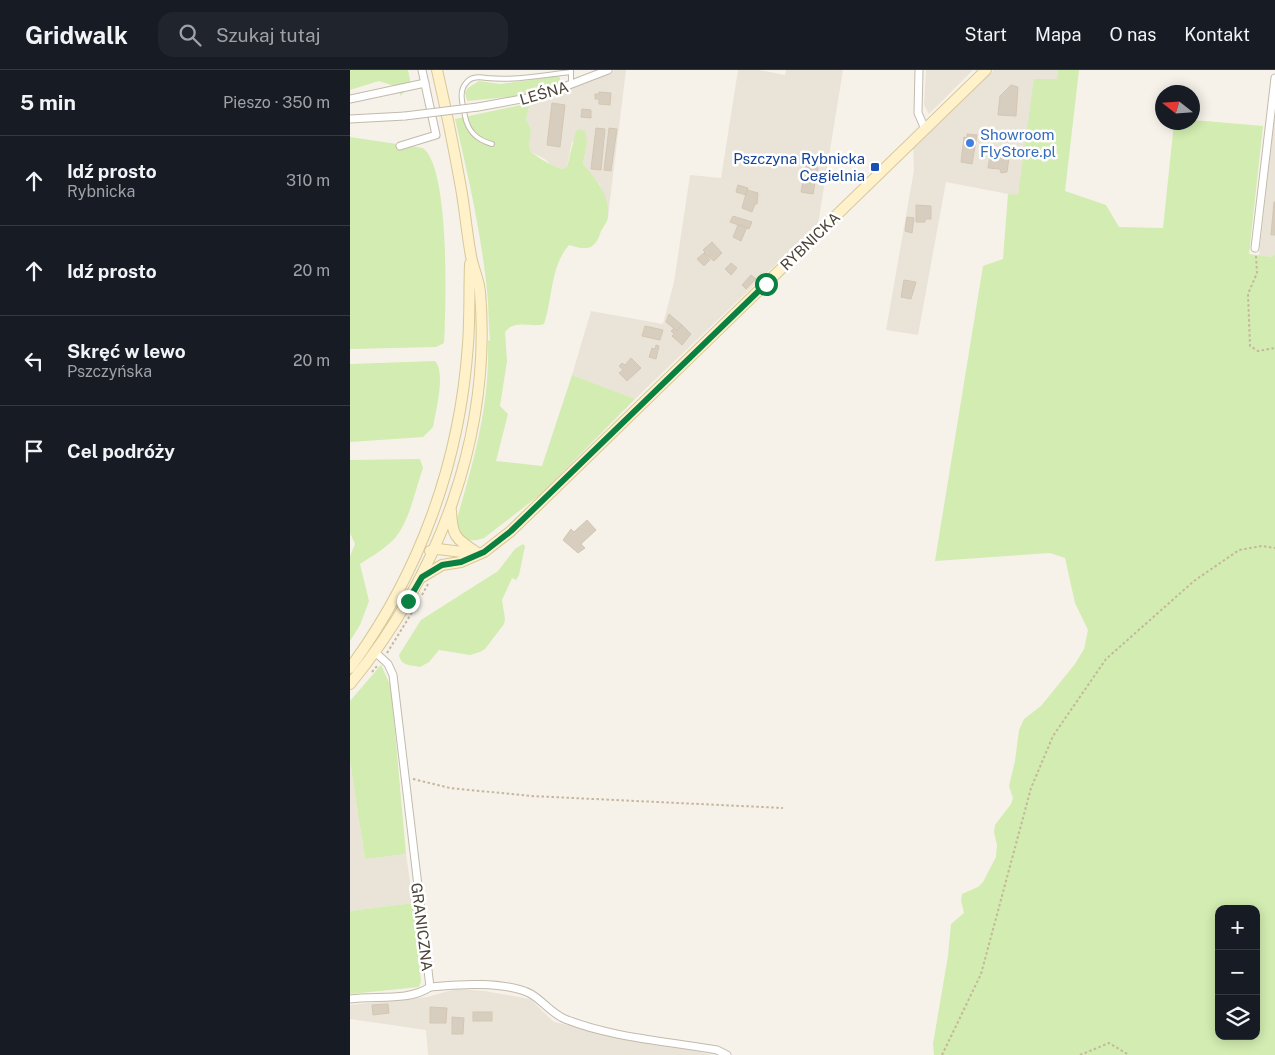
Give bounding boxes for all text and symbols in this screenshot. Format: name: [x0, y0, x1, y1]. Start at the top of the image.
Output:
search box: [158, 12, 508, 57]
text: Gridwalk: [25, 21, 128, 49]
icon: search: [176, 21, 204, 49]
text: Szukaj tutaj: [216, 24, 320, 46]
text: Start: [965, 24, 1007, 45]
text: Mapa: [1035, 24, 1081, 45]
text: O nas: [1109, 24, 1156, 45]
text: Kontakt: [1184, 24, 1250, 45]
street label: LEŚNA: [517, 77, 571, 108]
north arrow: [1155, 85, 1200, 130]
text: 5 min: [20, 90, 76, 115]
text: Pieszo · 350 m: [223, 93, 330, 112]
place label: Showroom FlyStore.pl: [980, 126, 1056, 160]
marker: Showroom FlyStore.pl: [964, 137, 976, 149]
place label: Pszczyna Rybnicka Cegielnia: [733, 150, 865, 184]
text: Idź prosto: [67, 160, 157, 182]
marker: Pszczyna Rybnicka Cegielnia: [869, 161, 881, 173]
icon: ahead: [20, 167, 48, 195]
text: 310 m: [286, 171, 330, 190]
text: Rybnicka: [67, 182, 135, 201]
street label: RYBNICKA: [777, 208, 844, 274]
icon: ahead: [20, 257, 48, 285]
text: Idź prosto: [67, 260, 157, 282]
text: 20 m: [293, 261, 330, 280]
route start: [755, 273, 778, 296]
text: Skręć w lewo: [67, 340, 186, 362]
icon: left: [20, 347, 48, 375]
text: 20 m: [293, 351, 330, 370]
text: Pszczyńska: [67, 362, 152, 381]
icon: arrive: [20, 437, 48, 465]
text: Cel podróży: [67, 440, 175, 462]
route end: [397, 590, 420, 613]
street label: GRANICZNA: [408, 882, 436, 973]
map controls: [1215, 905, 1260, 1040]
button: +: [1215, 905, 1260, 950]
button: −: [1215, 950, 1260, 995]
button: layers: [1215, 995, 1260, 1040]

